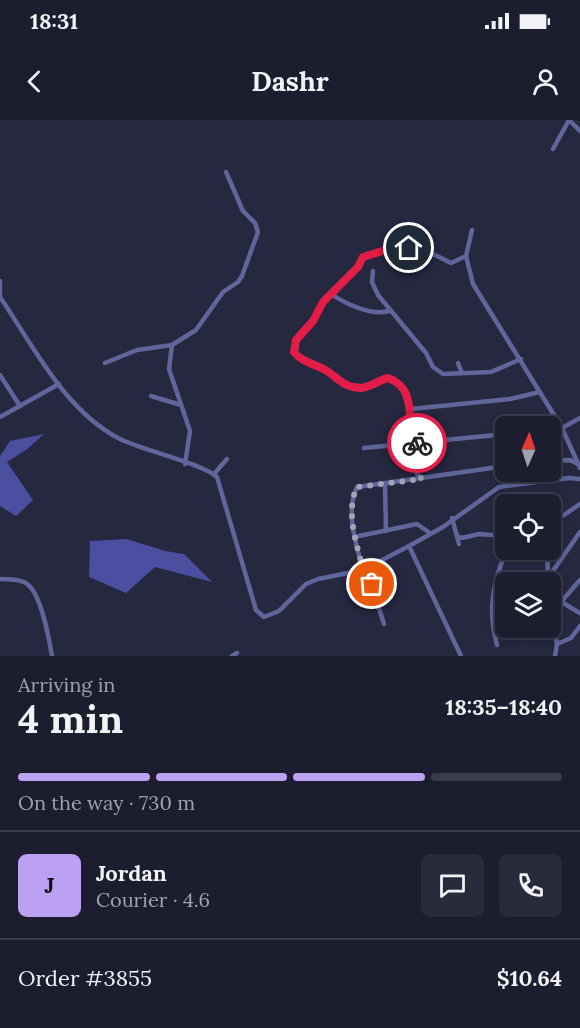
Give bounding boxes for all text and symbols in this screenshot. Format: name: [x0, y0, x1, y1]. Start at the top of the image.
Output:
text: 18:31: [30, 7, 78, 35]
text: Dashr: [251, 64, 329, 98]
icon: back: [18, 65, 51, 98]
icon: person: [529, 65, 562, 98]
pin: [383, 222, 434, 273]
icon: home: [392, 231, 425, 264]
courier: [387, 413, 447, 473]
north arrow: [495, 416, 561, 482]
map controls: [495, 416, 561, 638]
icon: bike: [401, 427, 434, 460]
button: locate: [495, 494, 561, 560]
pin: [346, 558, 397, 609]
icon: bag: [355, 567, 388, 600]
button: layers: [495, 572, 561, 638]
text: Arriving in: [18, 672, 115, 697]
text: 18:35–18:40: [445, 693, 562, 721]
text: 4 min: [18, 694, 123, 744]
text: On the way · 730 m: [18, 790, 195, 815]
button: chat: [421, 854, 484, 917]
button: phone: [499, 854, 562, 917]
text: Jordan: [96, 859, 167, 887]
text: J: [45, 871, 54, 899]
text: Courier · 4.6: [96, 887, 210, 912]
text: Order #3855: [18, 964, 152, 992]
text: $10.64: [497, 964, 562, 992]

